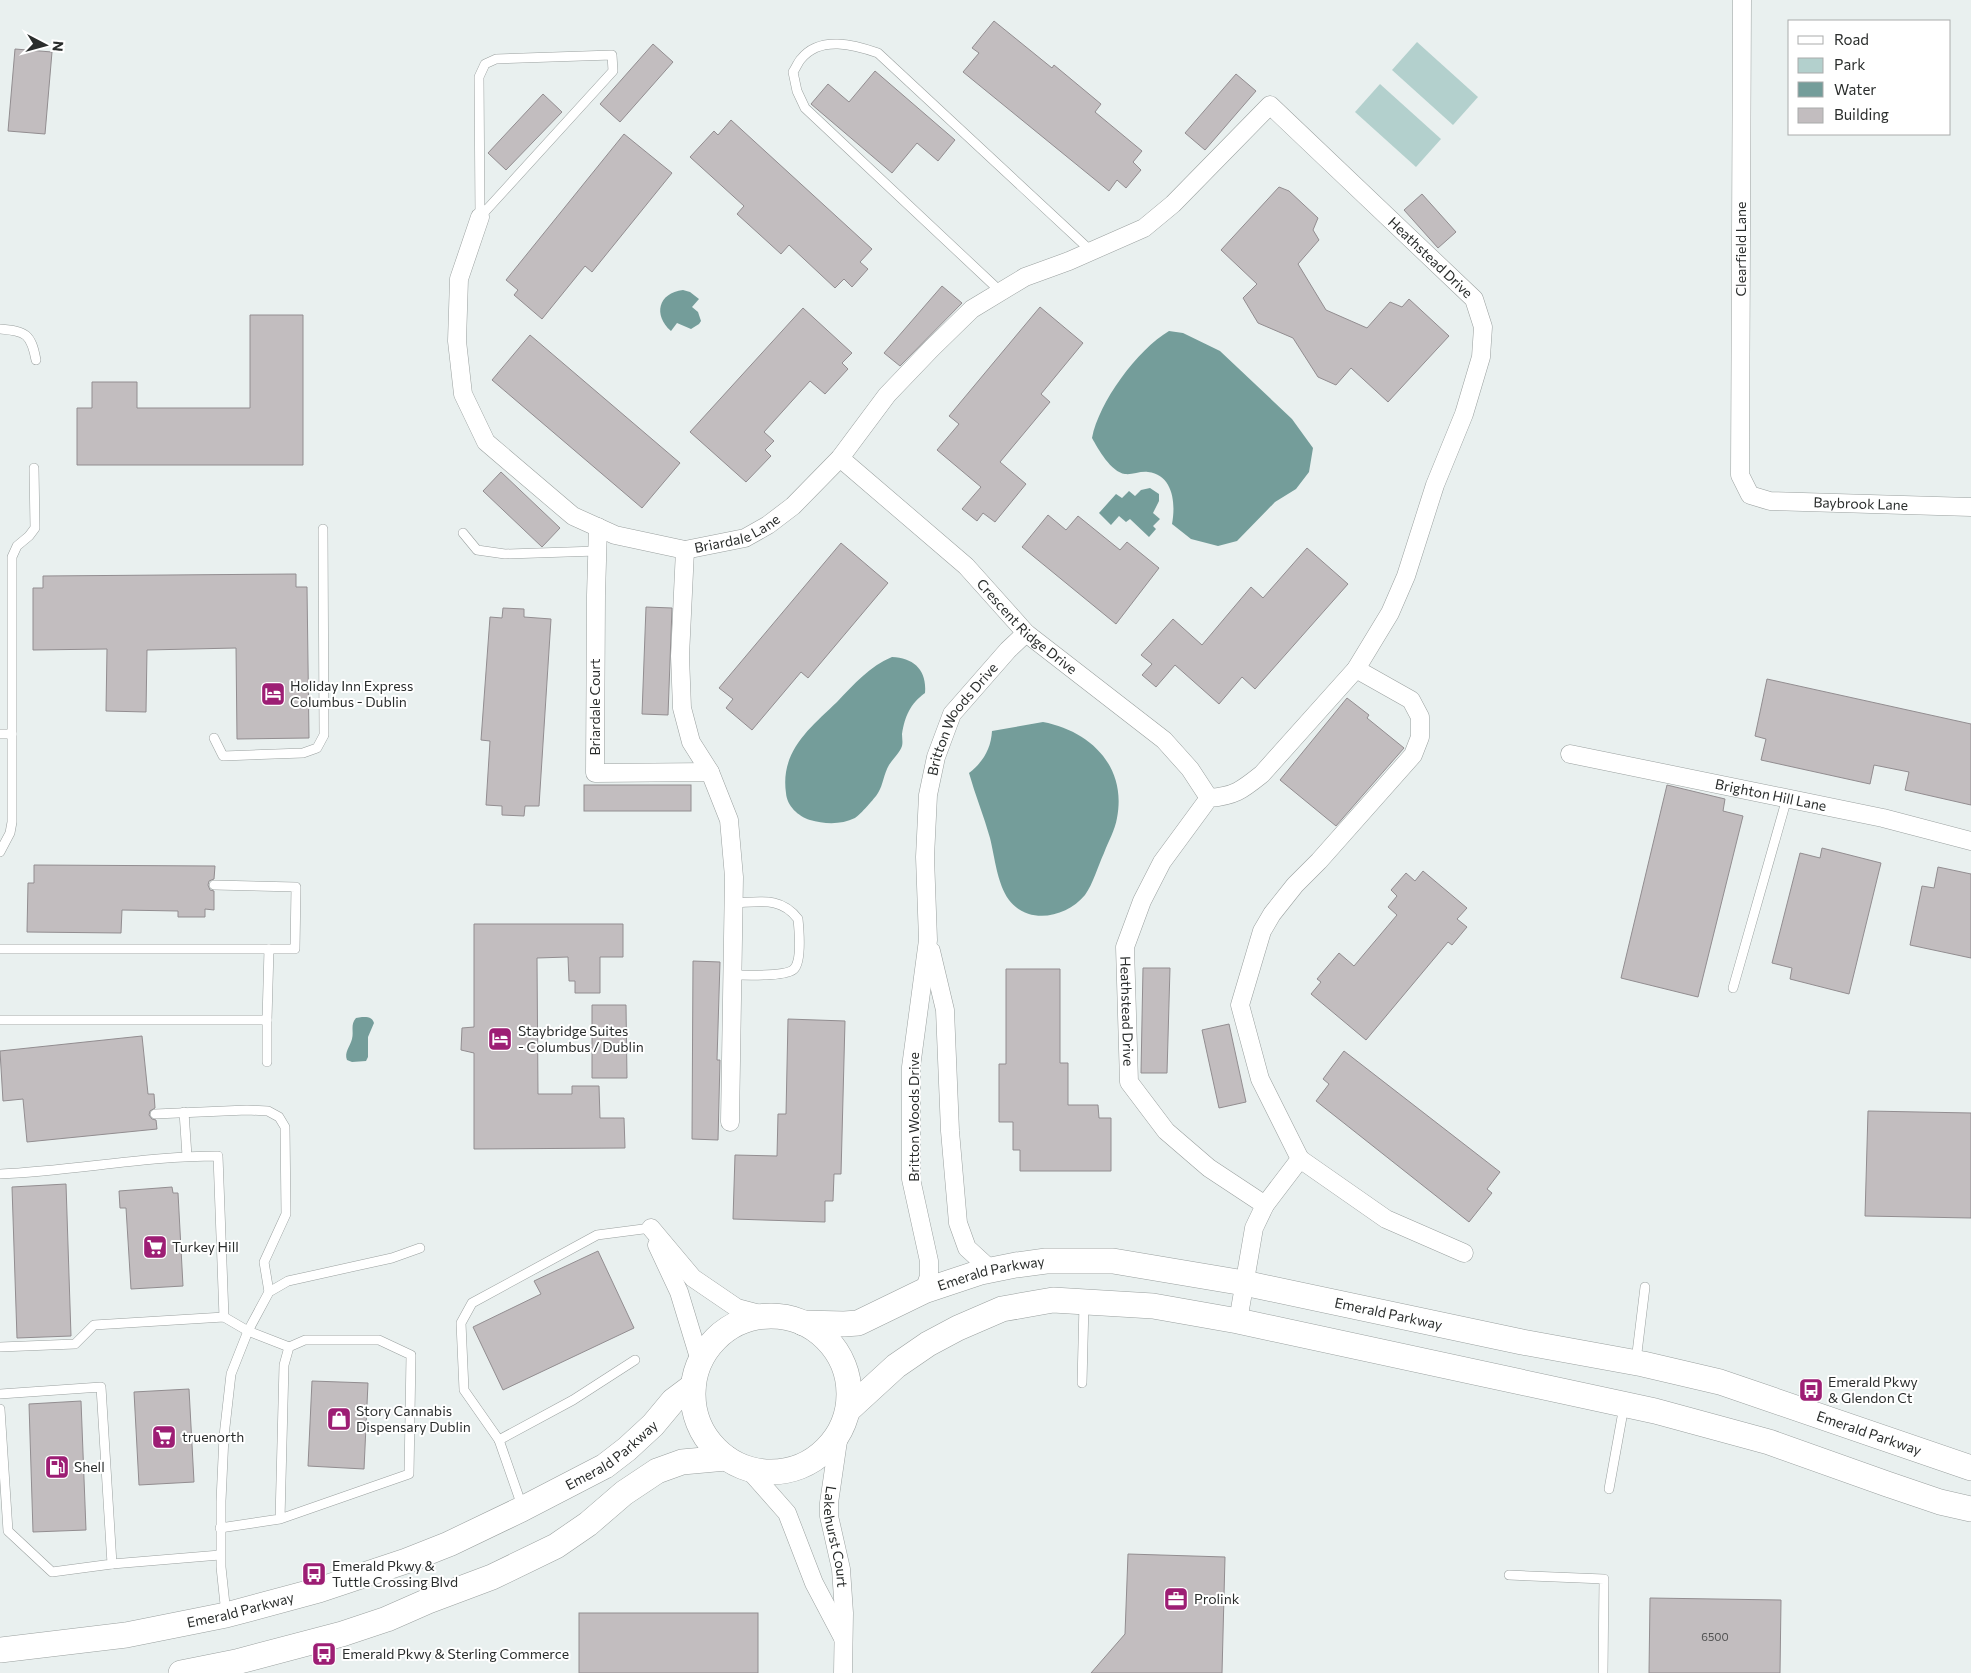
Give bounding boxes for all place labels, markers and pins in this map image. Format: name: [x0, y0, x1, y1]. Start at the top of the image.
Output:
place label: Holiday Inn Express Columbus - Dublin: [290, 677, 413, 710]
hotel icon: Holiday Inn Express Columbus - Dublin: [260, 681, 286, 707]
place label: Staybridge Suites - Columbus / Dublin: [518, 1022, 644, 1055]
hotel icon: Staybridge Suites - Columbus / Dublin: [487, 1026, 513, 1052]
supermarket icon: Turkey Hill: [142, 1234, 168, 1260]
place label: Turkey Hill: [172, 1238, 239, 1255]
place label: Emerald Pkwy & Glendon Ct: [1828, 1373, 1918, 1406]
bus stop icon: Emerald Pkwy & Glendon Ct: [1798, 1377, 1824, 1403]
place label: Story Cannabis Dispensary Dublin: [356, 1402, 471, 1435]
shop icon: Story Cannabis Dispensary Dublin: [326, 1406, 352, 1432]
supermarket icon: truenorth: [151, 1424, 177, 1450]
place label: truenorth: [182, 1428, 244, 1445]
fuel station icon: Shell: [44, 1454, 70, 1480]
place label: Shell: [74, 1458, 105, 1475]
place label: Emerald Pkwy & Tuttle Crossing Blvd: [332, 1557, 458, 1590]
bus stop icon: Emerald Pkwy & Tuttle Crossing Blvd: [301, 1561, 327, 1587]
office icon: Prolink: [1163, 1586, 1189, 1612]
place label: Prolink: [1194, 1590, 1240, 1607]
bus stop icon: Emerald Pkwy & Sterling Commerce: [311, 1641, 337, 1667]
place label: Emerald Pkwy & Sterling Commerce: [342, 1645, 569, 1662]

